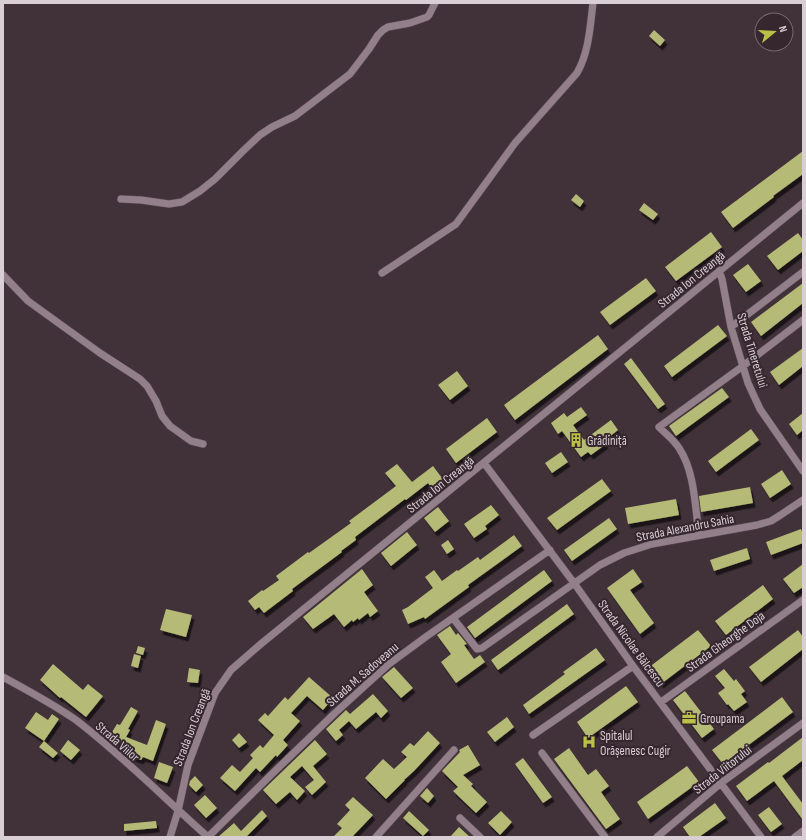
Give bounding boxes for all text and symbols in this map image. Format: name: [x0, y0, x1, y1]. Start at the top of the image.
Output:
north arrow: [754, 12, 794, 52]
text: N: [776, 24, 790, 34]
street label: Strada Ion Creangă: [655, 248, 728, 312]
street label: Strada Tineretului: [733, 311, 771, 390]
building icon: Grădiniță: [568, 432, 584, 448]
place label: Grădiniță: [587, 433, 627, 449]
street label: Strada Ion Creangă: [404, 453, 477, 517]
street label: Strada Alexandru Sahia: [635, 511, 735, 545]
street label: Strada Nicolae Bălcescu: [594, 597, 668, 690]
street label: Strada Gheorghe Doja: [683, 608, 768, 676]
street label: Strada M. Sadoveanu: [323, 639, 402, 710]
street label: Strada Ion Creangă: [170, 686, 214, 768]
office icon: Groupama: [681, 710, 697, 726]
place label: Groupama: [700, 711, 745, 727]
street label: Strada Viilor: [92, 718, 143, 765]
place label: Spitalul Orășenesc Cugir: [600, 728, 671, 759]
hospital icon: Spitalul Orășenesc Cugir: [581, 734, 597, 750]
street label: Strada Viitorului: [690, 742, 755, 798]

